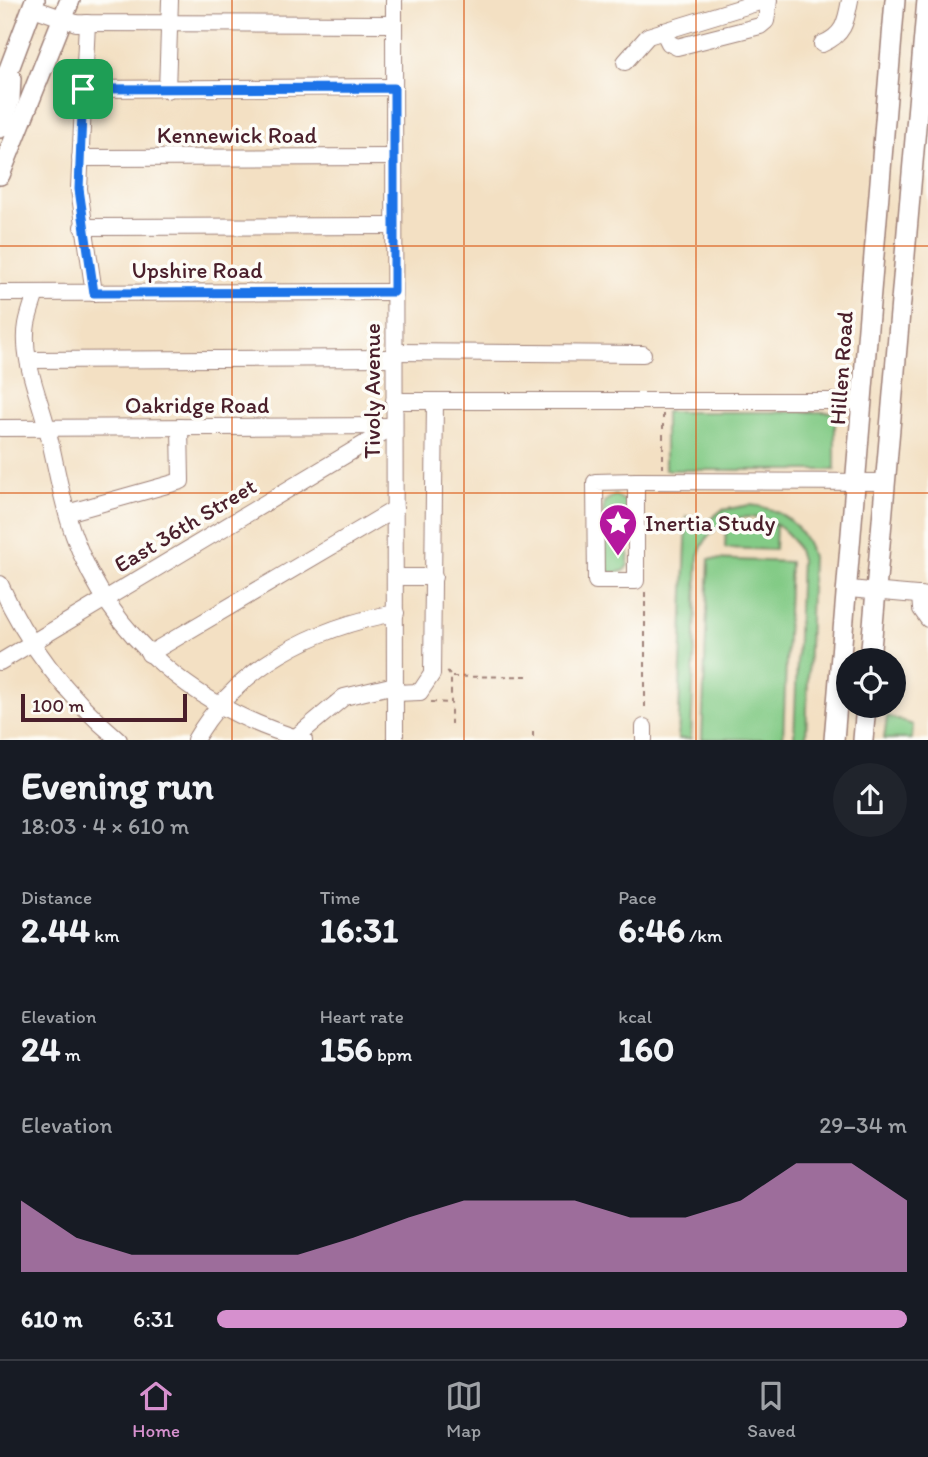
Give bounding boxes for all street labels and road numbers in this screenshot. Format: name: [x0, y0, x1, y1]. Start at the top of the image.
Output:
street label: Kennewick Road: [157, 121, 318, 149]
street label: Upshire Road: [132, 256, 262, 284]
street label: Hillen Road: [823, 310, 859, 426]
street label: Tivoly Avenue: [358, 323, 386, 459]
street label: Oakridge Road: [125, 391, 269, 419]
street label: East 36th Street: [109, 472, 261, 578]

